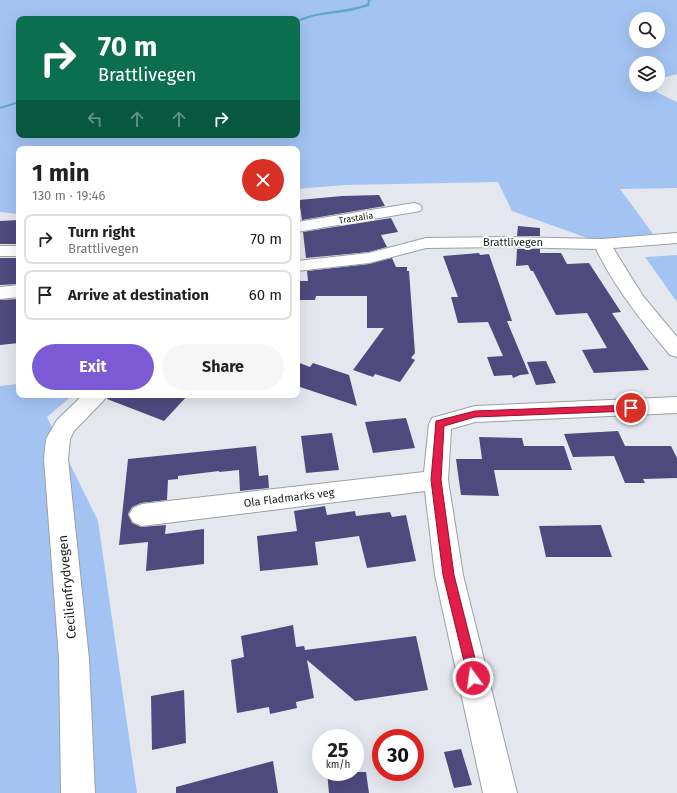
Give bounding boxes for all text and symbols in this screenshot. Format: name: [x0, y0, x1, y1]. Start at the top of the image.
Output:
map controls: [629, 12, 665, 92]
button: search: [629, 12, 665, 48]
text: 70 m: [98, 30, 157, 63]
icon: right: [32, 32, 84, 84]
button: layers: [629, 56, 665, 92]
text: Brattlivegen: [98, 64, 196, 86]
icon: left: [84, 108, 106, 130]
icon: ahead: [126, 108, 148, 130]
icon: ahead: [168, 108, 190, 130]
icon: right: [210, 108, 232, 130]
text: 1 min: [32, 159, 90, 187]
button: close: [242, 159, 284, 201]
text: 130 m · 19:46: [32, 188, 105, 203]
street label: Trastalia: [338, 210, 374, 226]
text: Turn right: [68, 223, 135, 241]
icon: right: [34, 228, 56, 250]
text: 70 m: [250, 230, 282, 248]
street label: Brattlivegen: [483, 236, 543, 249]
text: Brattlivegen: [68, 241, 139, 256]
icon: arrive: [34, 284, 56, 306]
text: Arrive at destination: [68, 286, 209, 304]
text: 60 m: [249, 286, 282, 304]
button: Exit: [32, 344, 154, 390]
button: Share: [162, 344, 284, 390]
pin: [614, 391, 648, 425]
icon: arrive: [620, 397, 642, 419]
street label: Ola Fladmarks veg: [243, 486, 335, 510]
street label: Cecilienfrydvegen: [55, 534, 79, 640]
position arrow: [452, 657, 494, 699]
speed limit sign: 30: [372, 729, 424, 781]
text: 25: [327, 738, 349, 762]
text: km/h: [326, 759, 350, 771]

